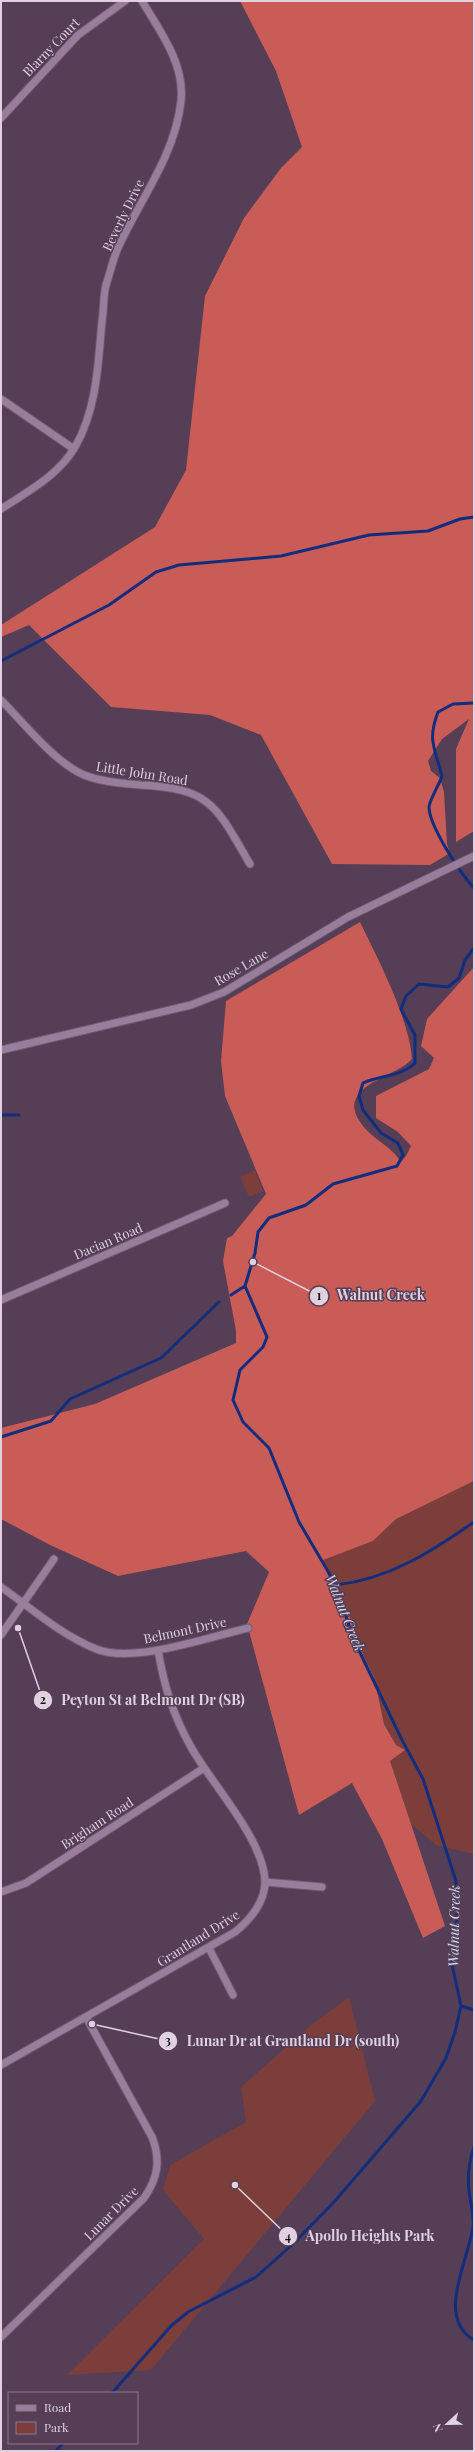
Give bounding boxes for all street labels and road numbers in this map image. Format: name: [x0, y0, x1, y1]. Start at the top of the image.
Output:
street label: Blarny Court: [18, 13, 83, 80]
street label: Beverly Drive: [98, 176, 147, 254]
street label: Little John Road: [95, 757, 190, 788]
street label: Rose Lane: [211, 944, 271, 989]
street label: Dacian Road: [71, 1218, 145, 1263]
street label: Belmont Drive: [142, 1612, 228, 1647]
street label: Brigham Road: [57, 1793, 137, 1852]
street label: Grantland Drive: [153, 1905, 243, 1970]
street label: Lunar Drive: [80, 2182, 142, 2243]

